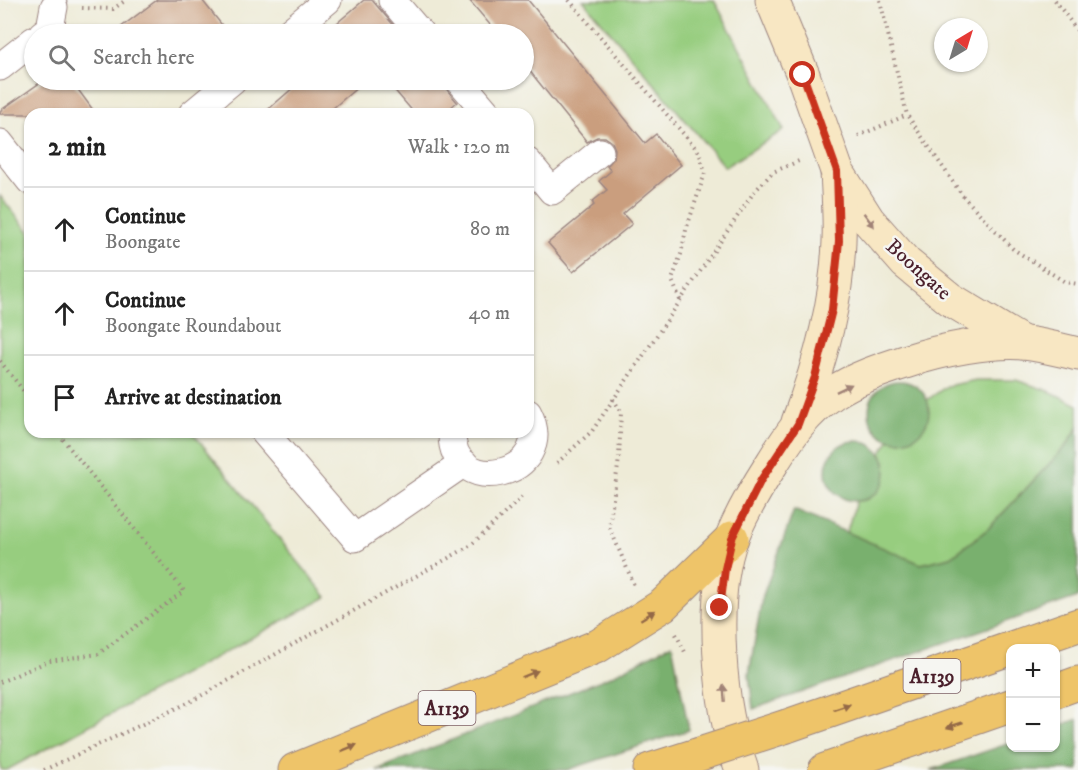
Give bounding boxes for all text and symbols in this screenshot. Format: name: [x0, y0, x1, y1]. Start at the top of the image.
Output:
north arrow: [934, 18, 988, 72]
search box: [24, 24, 534, 90]
icon: search: [45, 41, 78, 74]
text: Search here: [93, 44, 195, 71]
route start: [789, 61, 815, 87]
text: 2 min: [48, 131, 106, 164]
text: Walk · 120 m: [408, 135, 510, 160]
text: Continue: [105, 203, 186, 230]
one-way arrow: [863, 212, 875, 228]
icon: ahead: [48, 213, 81, 246]
text: 80 m: [470, 217, 510, 242]
text: Boongate: [105, 230, 180, 255]
street label: Boongate: [880, 234, 957, 306]
text: Continue: [105, 287, 186, 314]
icon: ahead: [48, 297, 81, 330]
text: 40 m: [468, 301, 510, 326]
text: Boongate Roundabout: [105, 314, 281, 339]
icon: arrive: [48, 381, 81, 414]
one-way arrow: [835, 383, 852, 393]
text: Arrive at destination: [105, 384, 282, 411]
route end: [706, 594, 732, 620]
one-way arrow: [640, 610, 656, 621]
map controls: [1006, 644, 1060, 752]
button: +: [1006, 644, 1060, 698]
road number: A1139: [904, 659, 960, 693]
one-way arrow: [521, 669, 539, 679]
one-way arrow: [719, 683, 729, 702]
road number: A1139: [418, 691, 476, 725]
button: −: [1006, 698, 1060, 752]
one-way arrow: [833, 702, 851, 711]
one-way arrow: [946, 721, 964, 731]
one-way arrow: [341, 743, 359, 753]

